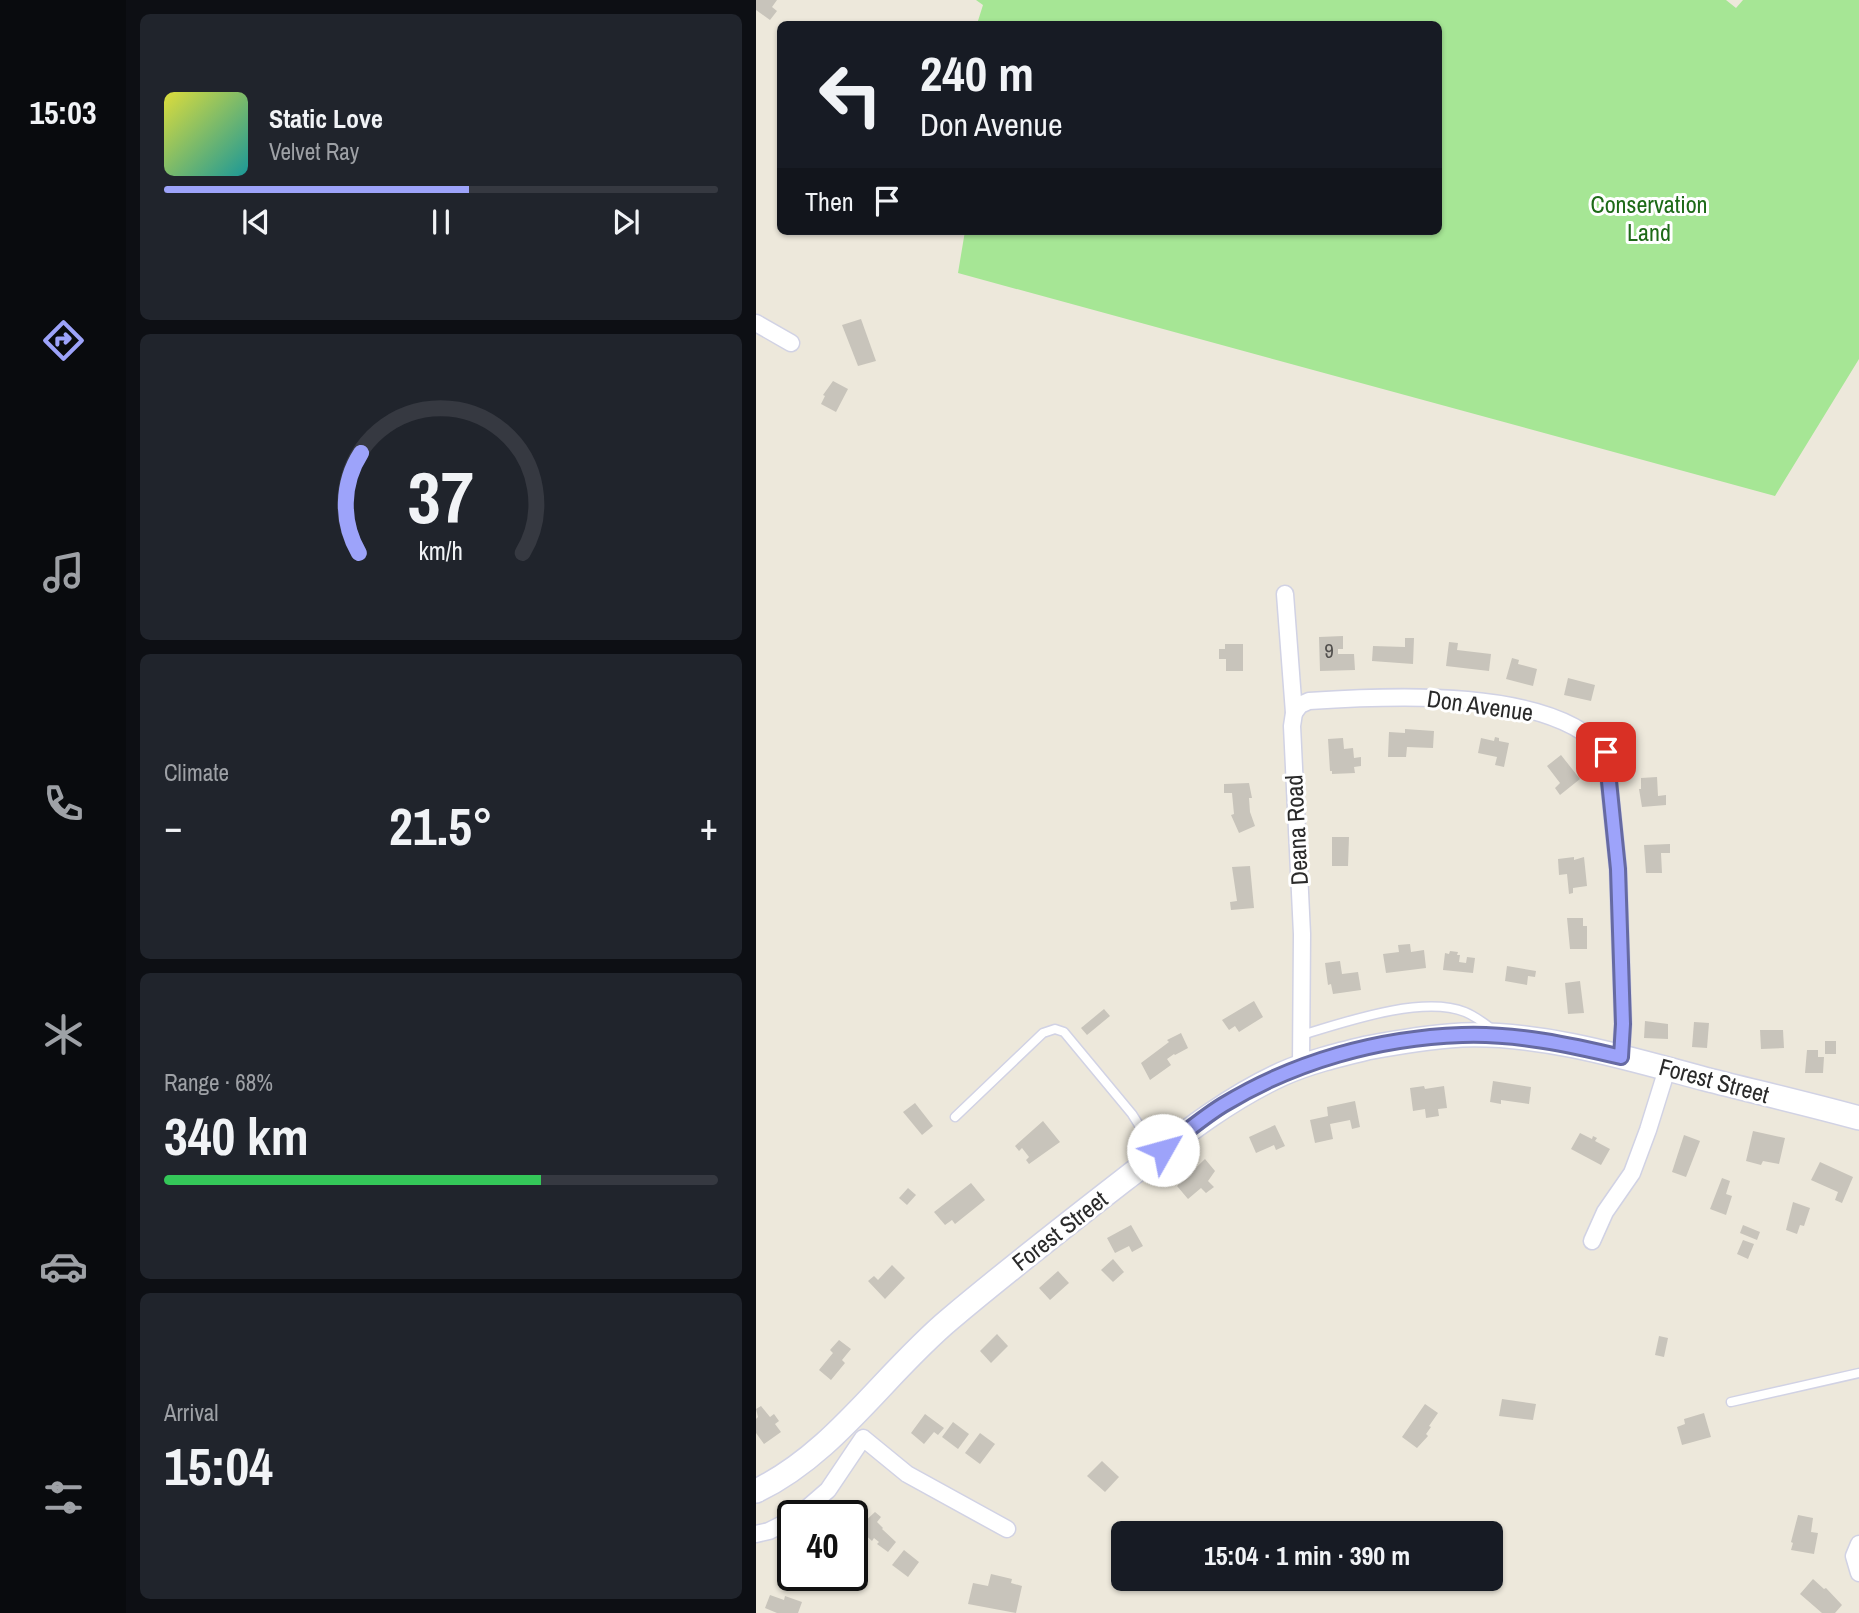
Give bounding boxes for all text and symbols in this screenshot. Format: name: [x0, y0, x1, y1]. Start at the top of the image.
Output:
text: 240 m: [920, 40, 1034, 106]
icon: left: [805, 49, 896, 140]
text: 15:03: [29, 91, 97, 134]
text: Static Love: [269, 101, 383, 136]
text: Don Avenue: [920, 103, 1063, 146]
text: Velvet Ray: [269, 136, 359, 167]
icon: arrive: [868, 182, 906, 220]
text: Then: [805, 184, 854, 219]
park label: Conservation Land: [1590, 188, 1708, 248]
icon: previous: [237, 203, 275, 241]
icon: pause: [422, 203, 460, 241]
icon: next: [607, 203, 645, 241]
icon: directions: [39, 316, 88, 365]
text: 37: [408, 448, 474, 546]
text: km/h: [419, 533, 463, 567]
icon: music: [39, 548, 88, 597]
house number: 9: [1324, 636, 1334, 665]
street label: Don Avenue: [1425, 682, 1535, 728]
pin: [1576, 722, 1636, 782]
icon: arrive: [1587, 733, 1625, 771]
text: Climate: [164, 757, 229, 788]
street label: Deana Road: [1277, 774, 1315, 886]
icon: phone: [39, 779, 88, 828]
text: 21.5°: [389, 791, 493, 861]
text: −: [164, 801, 182, 852]
text: +: [700, 801, 718, 852]
icon: climate: [39, 1010, 88, 1059]
street label: Forest Street: [1656, 1050, 1773, 1110]
text: Range · 68%: [164, 1067, 273, 1098]
text: 340 km: [164, 1101, 309, 1171]
position arrow: [1126, 1113, 1200, 1187]
street label: Forest Street: [1005, 1183, 1114, 1278]
icon: car: [39, 1242, 88, 1291]
text: Arrival: [164, 1397, 219, 1428]
text: 15:04: [164, 1431, 273, 1501]
icon: filters: [39, 1473, 88, 1522]
speed limit sign: 40: [777, 1500, 868, 1591]
text: 15:04 · 1 min · 390 m: [1204, 1538, 1410, 1573]

